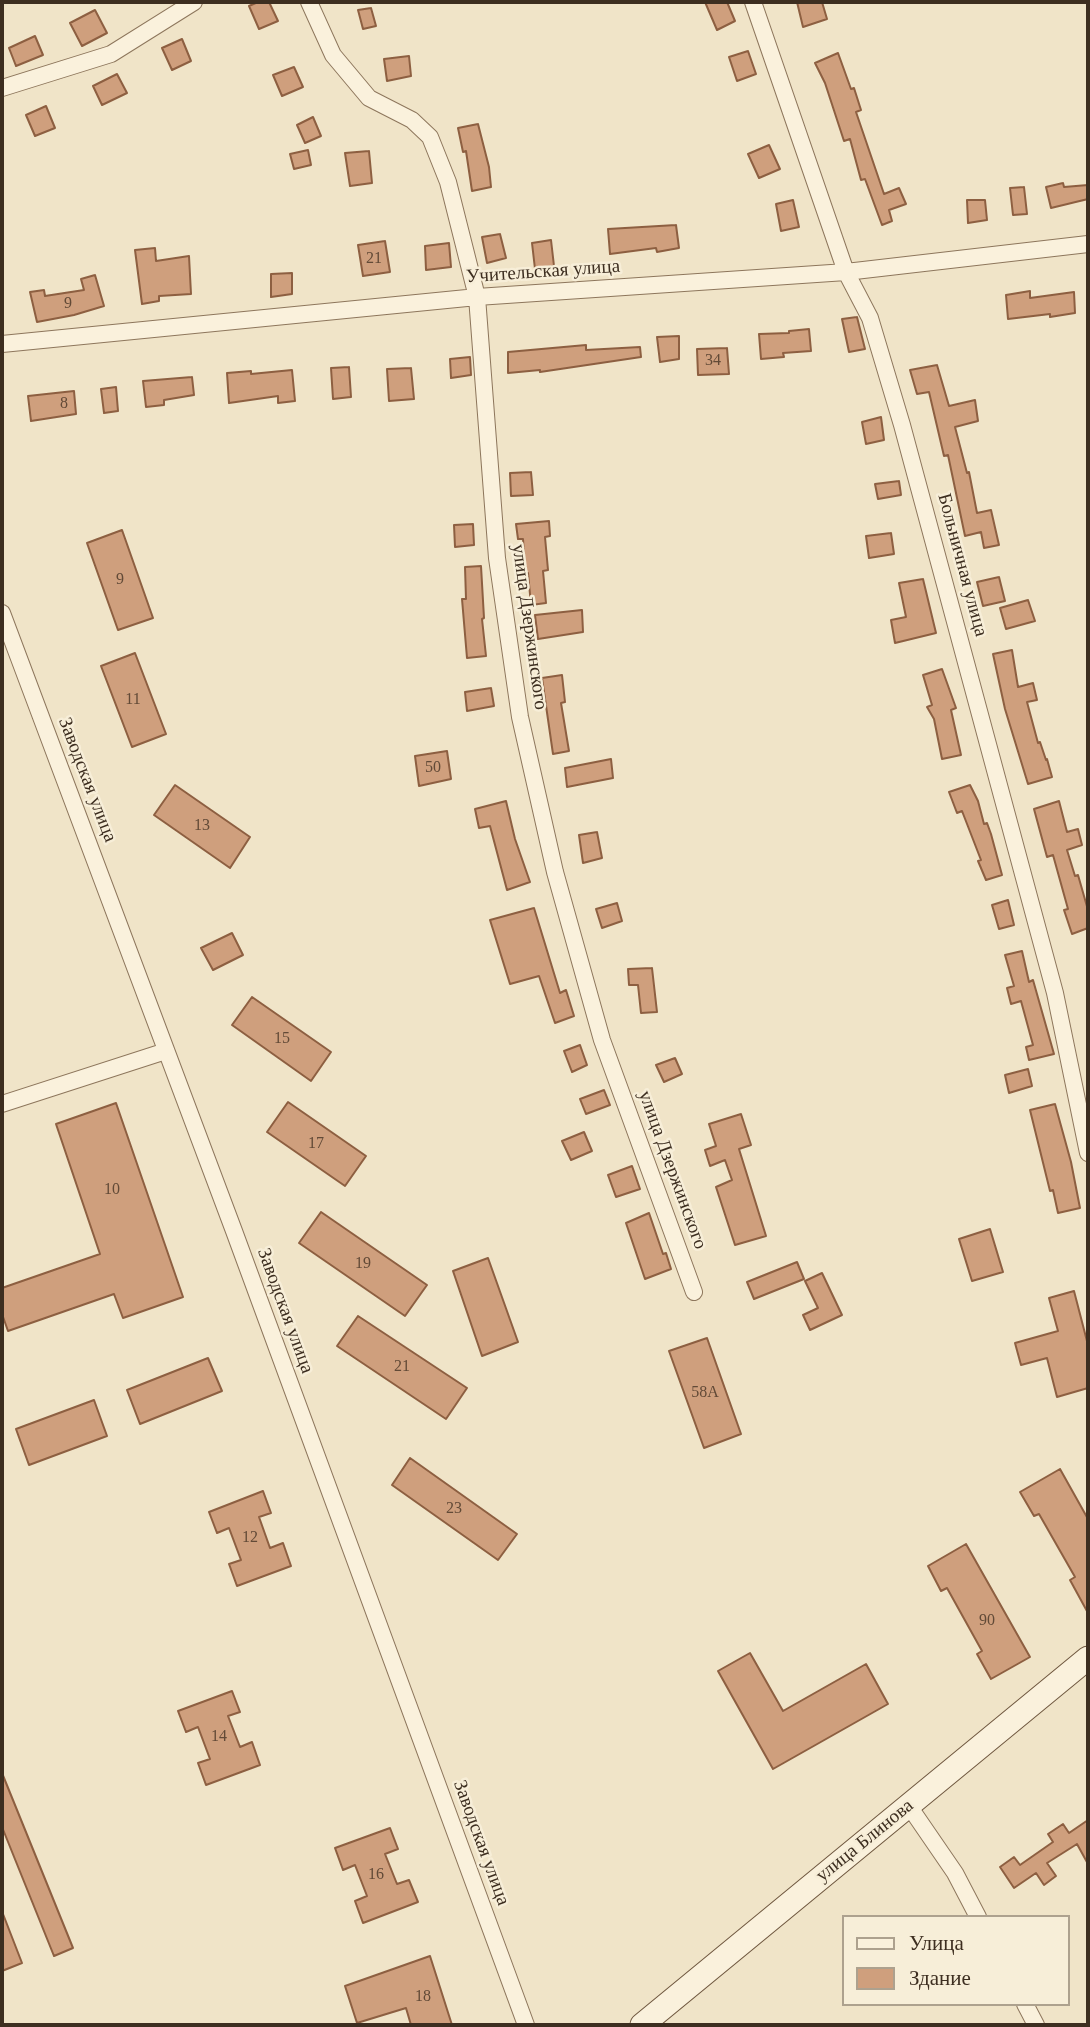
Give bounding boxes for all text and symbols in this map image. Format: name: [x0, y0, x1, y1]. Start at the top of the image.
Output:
house number: 21: [366, 249, 382, 269]
street label: Учительская улица: [465, 255, 621, 289]
house number: 9: [64, 294, 72, 314]
house number: 34: [705, 351, 721, 371]
house number: 8: [60, 394, 68, 414]
street label: Больничная улица: [932, 491, 992, 639]
street label: улица Дзержинского: [506, 543, 552, 711]
house number: 9: [116, 570, 124, 590]
house number: 11: [125, 690, 141, 710]
street label: Заводская улица: [53, 714, 121, 846]
house number: 50: [425, 758, 441, 778]
house number: 13: [194, 816, 210, 836]
house number: 15: [274, 1029, 290, 1049]
street label: улица Дзержинского: [633, 1088, 711, 1252]
house number: 17: [308, 1134, 324, 1154]
house number: 10: [104, 1180, 120, 1200]
street label: Заводская улица: [252, 1245, 318, 1377]
house number: 19: [355, 1254, 371, 1274]
house number: 21: [394, 1357, 410, 1377]
house number: 58А: [691, 1383, 719, 1403]
house number: 23: [446, 1499, 462, 1519]
house number: 12: [242, 1528, 258, 1548]
house number: 90: [979, 1611, 995, 1631]
house number: 14: [211, 1727, 227, 1747]
street label: Заводская улица: [448, 1777, 514, 1909]
street label: улица Блинова: [812, 1795, 918, 1887]
house number: 16: [368, 1865, 384, 1885]
legend: [842, 1915, 1069, 2006]
text: Улица: [909, 1931, 964, 1955]
text: Здание: [909, 1966, 971, 1990]
house number: 18: [415, 1987, 431, 2007]

